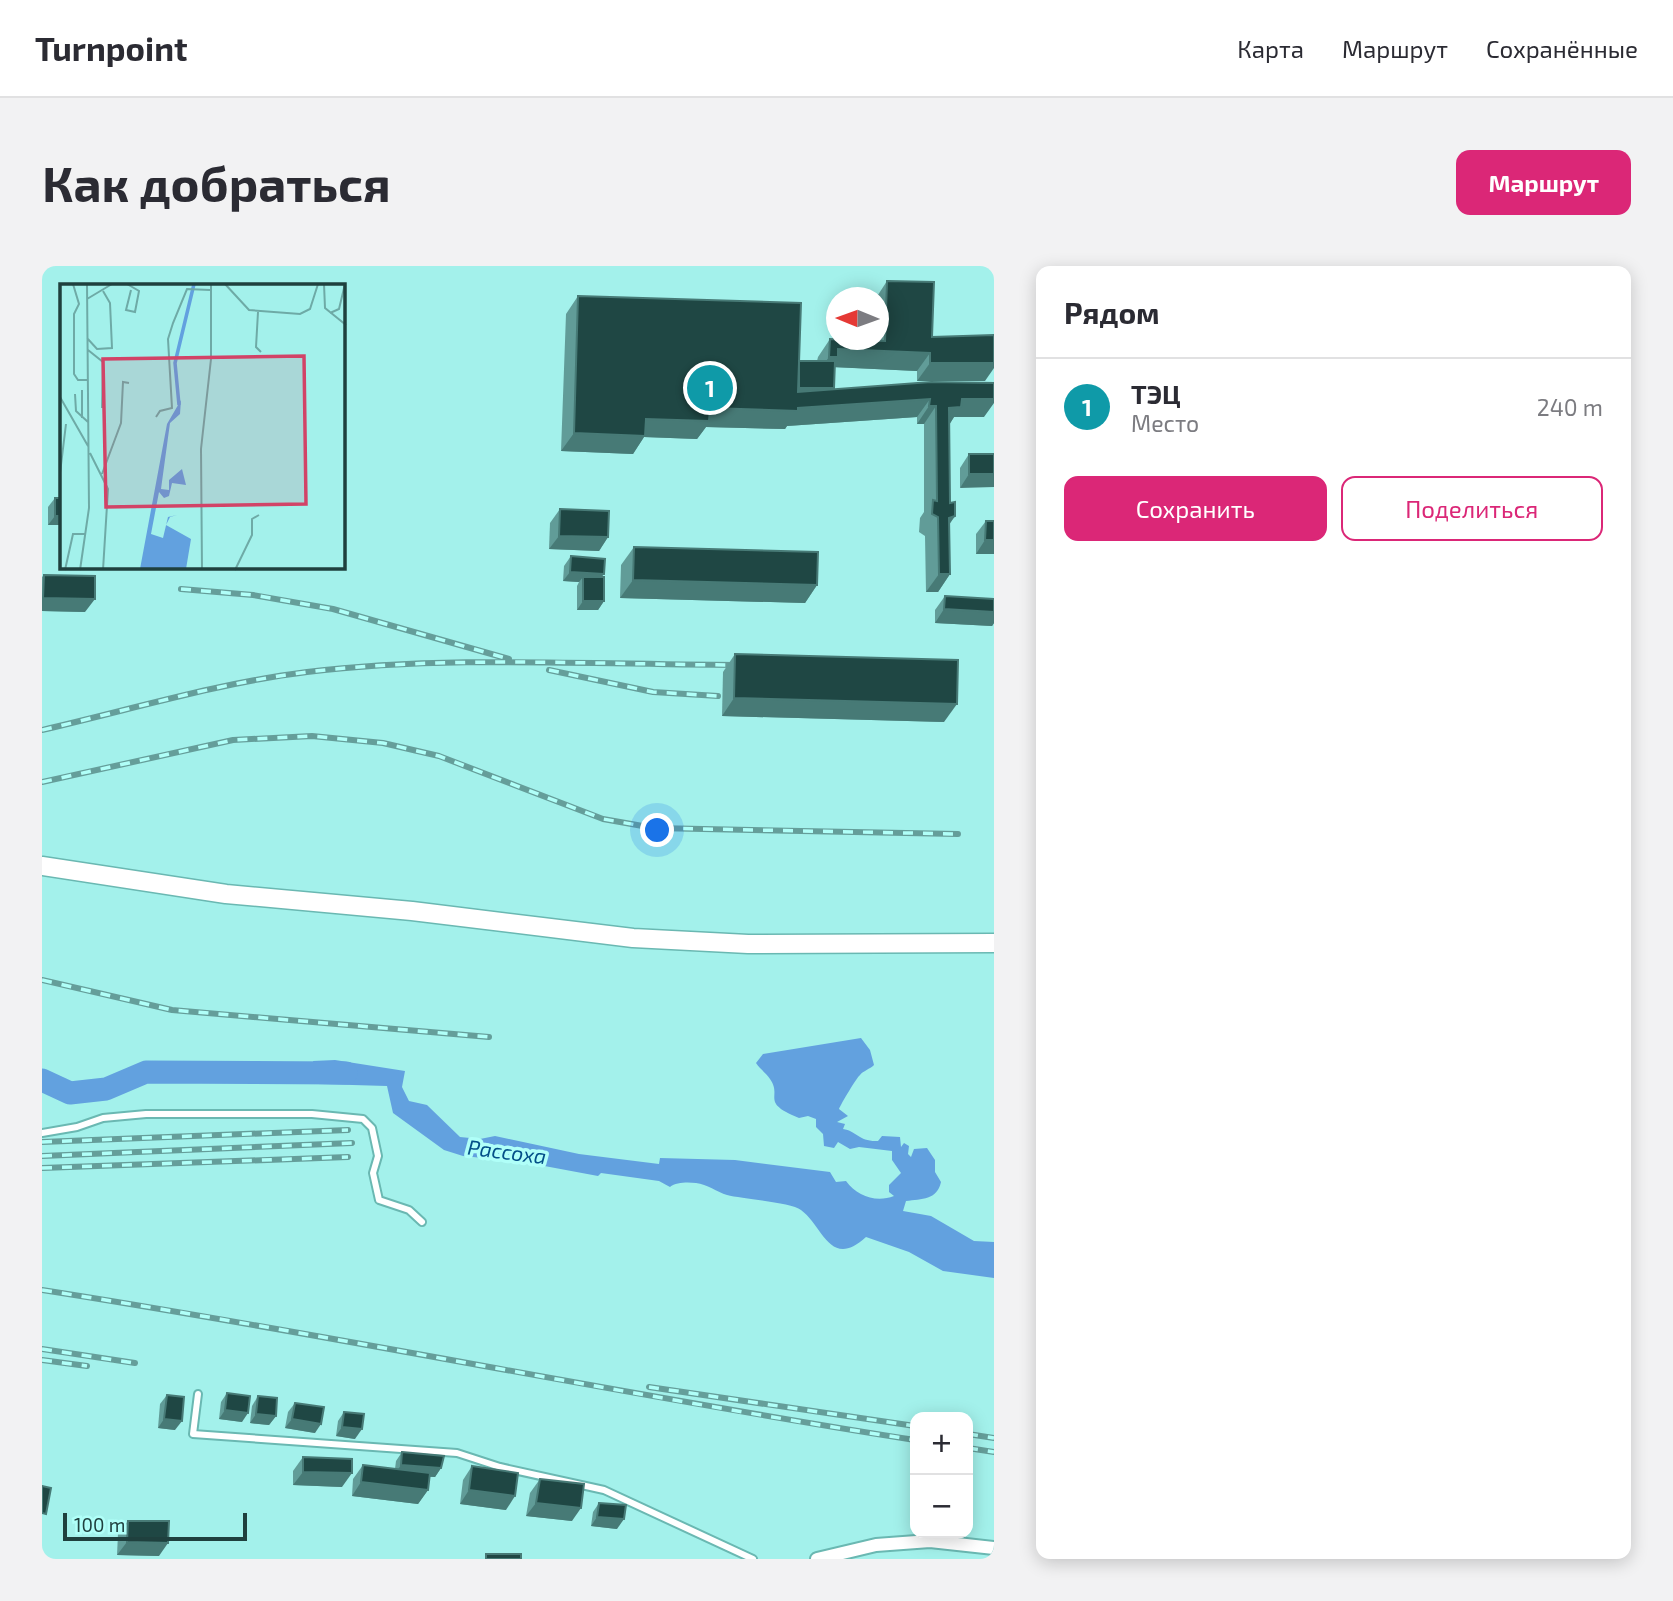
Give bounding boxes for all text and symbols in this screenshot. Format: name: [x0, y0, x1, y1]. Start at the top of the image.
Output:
text: Turnpoint: [35, 28, 188, 68]
text: Карта: [1237, 34, 1304, 63]
text: Маршрут: [1342, 34, 1448, 63]
text: Сохранённые: [1486, 34, 1638, 63]
button: Маршрут: [1456, 150, 1631, 215]
text: Как добраться: [42, 153, 391, 212]
inset map: [60, 284, 345, 569]
north arrow: [826, 287, 889, 350]
text: Рядом: [1064, 294, 1160, 330]
pin: 1: [687, 362, 733, 414]
text: ТЭЦ: [1131, 378, 1181, 409]
text: 1: [1082, 393, 1092, 421]
text: 240 m: [1537, 393, 1603, 421]
text: Место: [1131, 409, 1199, 437]
button: Сохранить: [1064, 476, 1327, 541]
button: Поделиться: [1341, 476, 1603, 541]
your location: [640, 813, 674, 847]
water label: Рассоха: [466, 1134, 548, 1168]
map controls: [910, 1412, 973, 1538]
button: +: [910, 1412, 973, 1475]
button: −: [910, 1475, 973, 1538]
scale bar: [63, 1510, 247, 1542]
text: 100 m: [74, 1513, 125, 1536]

